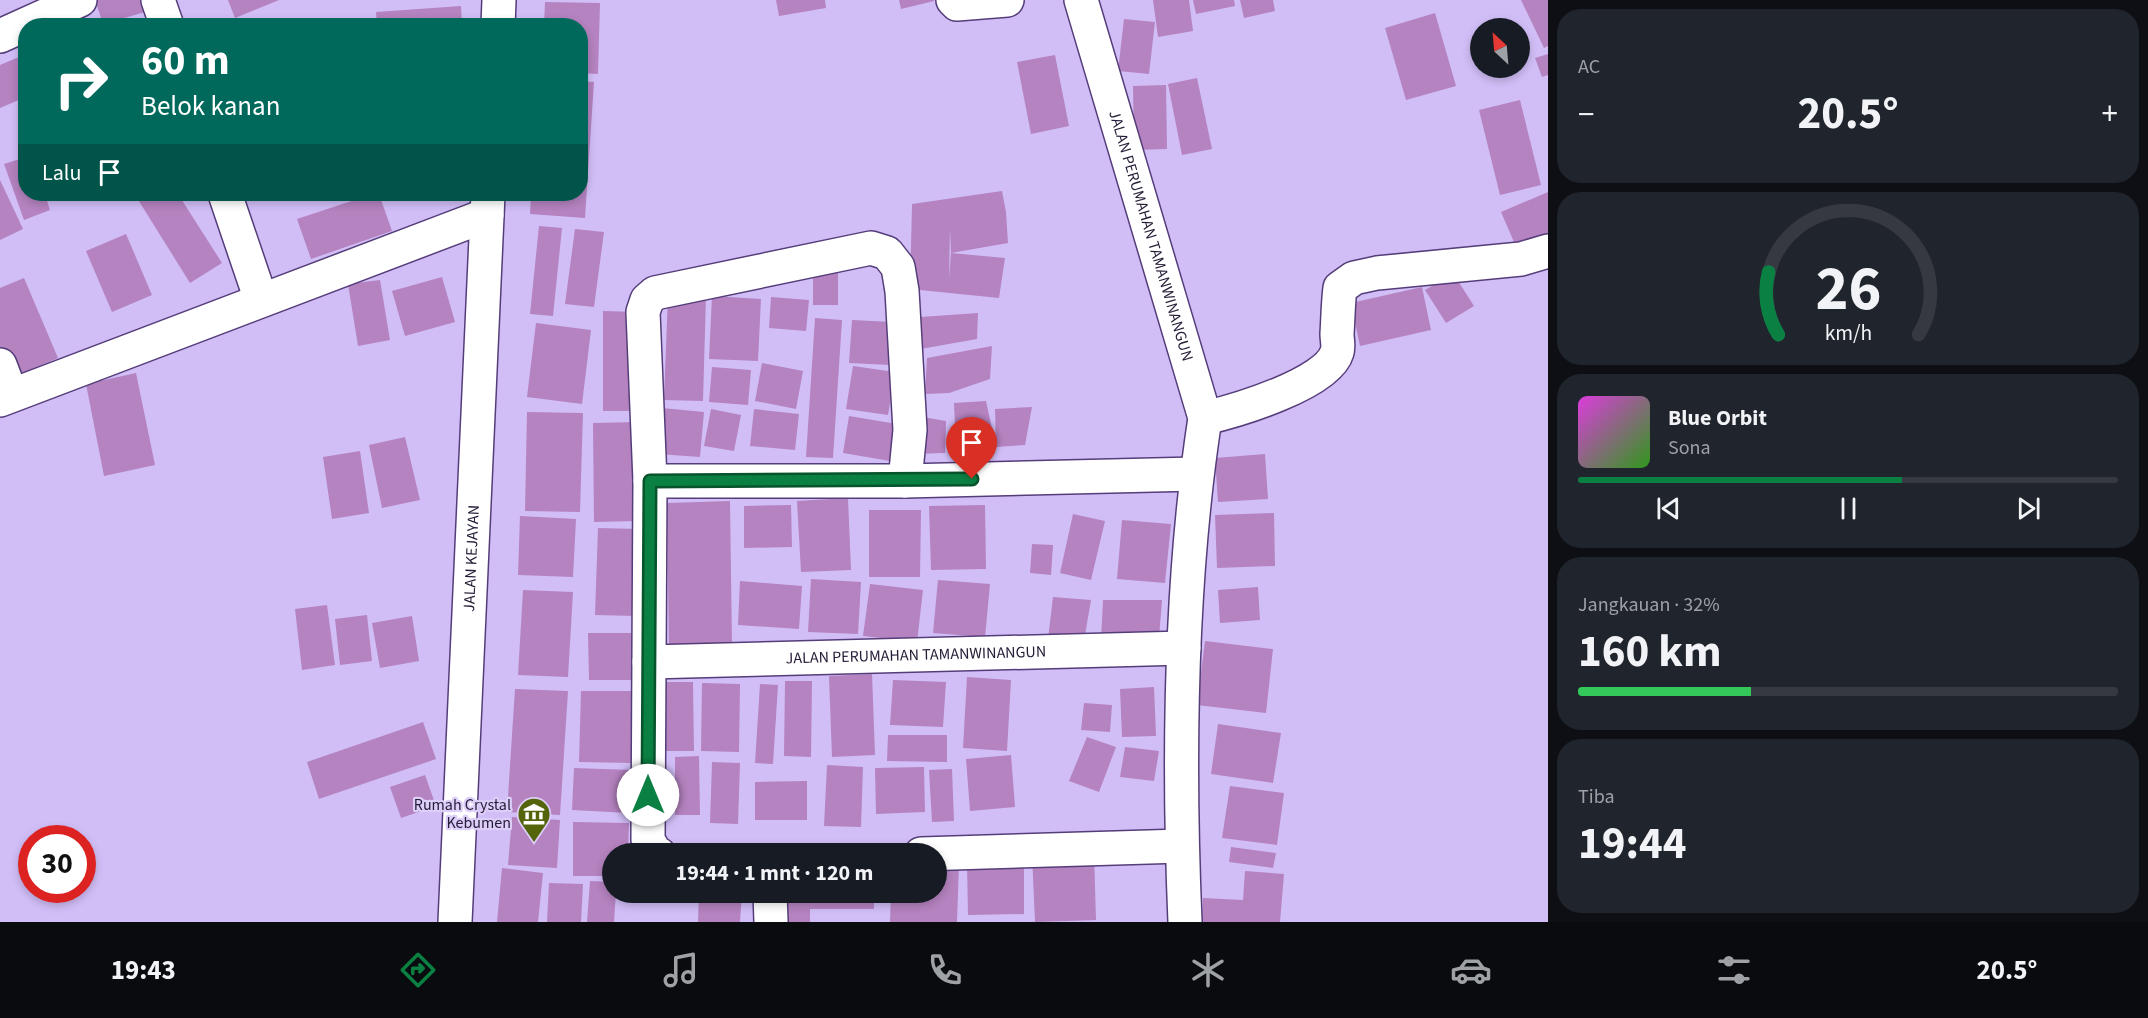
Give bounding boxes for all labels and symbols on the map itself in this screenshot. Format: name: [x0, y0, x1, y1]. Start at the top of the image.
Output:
north arrow: [1470, 18, 1530, 78]
street label: JALAN PERUMAHAN TAMANWINANGUN: [1103, 108, 1199, 364]
pin: [946, 417, 997, 479]
street label: JALAN KEJAYAN: [458, 505, 485, 612]
street label: JALAN PERUMAHAN TAMANWINANGUN: [785, 641, 1046, 669]
position arrow: [616, 763, 680, 827]
place label: Rumah Crystal Kebumen: [414, 794, 511, 834]
museum icon: Rumah Crystal Kebumen: [516, 796, 552, 843]
speed limit sign: 30: [18, 825, 96, 903]

